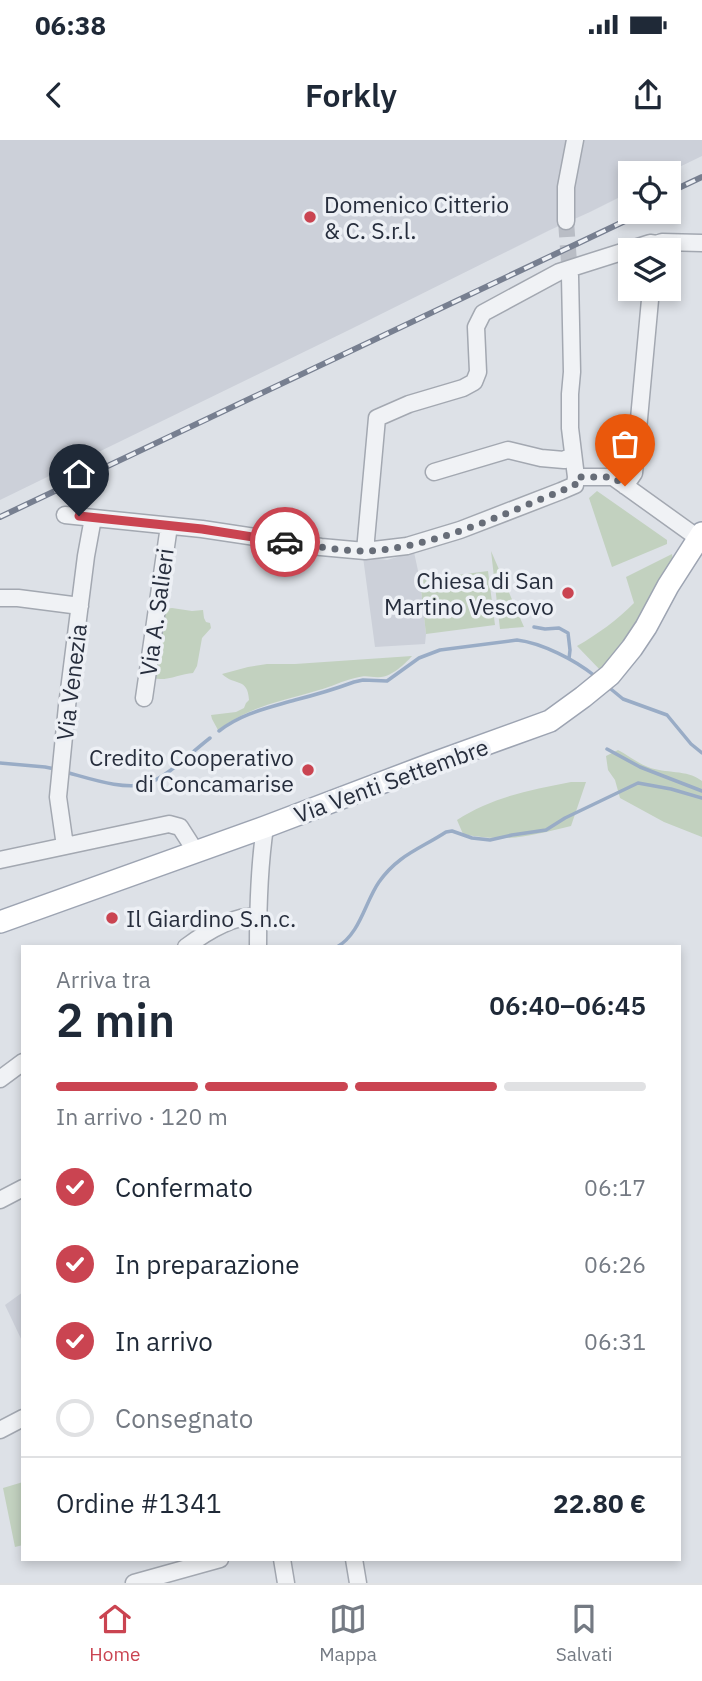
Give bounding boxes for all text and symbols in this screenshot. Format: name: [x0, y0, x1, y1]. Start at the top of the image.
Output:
text: 06:38: [35, 8, 106, 42]
text: Forkly: [305, 74, 397, 116]
icon: back: [35, 76, 73, 114]
icon: share: [629, 76, 667, 114]
map controls: [618, 161, 681, 301]
button: locate: [618, 161, 681, 224]
place label: Domenico Citterio & C. S.r.l.: [324, 189, 509, 245]
marker: Domenico Citterio & C. S.r.l.: [302, 209, 318, 225]
button: layers: [618, 238, 681, 301]
pin: [595, 414, 655, 486]
icon: bag: [606, 425, 644, 463]
pin: [49, 444, 109, 516]
icon: home: [60, 455, 98, 493]
courier: [250, 507, 320, 577]
icon: car: [266, 523, 304, 561]
street label: Via A. Salieri: [132, 546, 180, 678]
place label: Chiesa di San Martino Vescovo: [384, 565, 554, 621]
marker: Chiesa di San Martino Vescovo: [560, 585, 576, 601]
street label: Via Venezia: [49, 622, 93, 742]
street label: Via Venti Settembre: [290, 731, 492, 829]
place label: Credito Cooperativo di Concamarise: [89, 742, 294, 798]
marker: Credito Cooperativo di Concamarise: [300, 762, 316, 778]
place label: Il Giardino S.n.c.: [126, 903, 296, 933]
marker: Il Giardino S.n.c.: [104, 910, 120, 926]
text: Arriva tra: [56, 964, 151, 994]
text: 06:40–06:45: [489, 988, 646, 1022]
text: 2 min: [56, 990, 175, 1050]
text: In arrivo · 120 m: [56, 1101, 228, 1131]
icon: check: [56, 1168, 94, 1206]
text: Confermato: [115, 1170, 253, 1204]
text: 06:17: [584, 1172, 646, 1202]
icon: check: [56, 1245, 94, 1283]
text: In preparazione: [115, 1247, 300, 1281]
text: 06:26: [584, 1249, 646, 1279]
icon: check: [56, 1322, 94, 1360]
text: In arrivo: [115, 1324, 213, 1358]
text: 06:31: [584, 1326, 646, 1356]
text: Consegnato: [115, 1401, 253, 1435]
text: Ordine #1341: [56, 1486, 222, 1520]
text: 22.80 €: [553, 1486, 646, 1520]
tab: Home: [89, 1600, 140, 1666]
tab: Mappa: [319, 1600, 377, 1666]
tab: Salvati: [556, 1600, 613, 1666]

